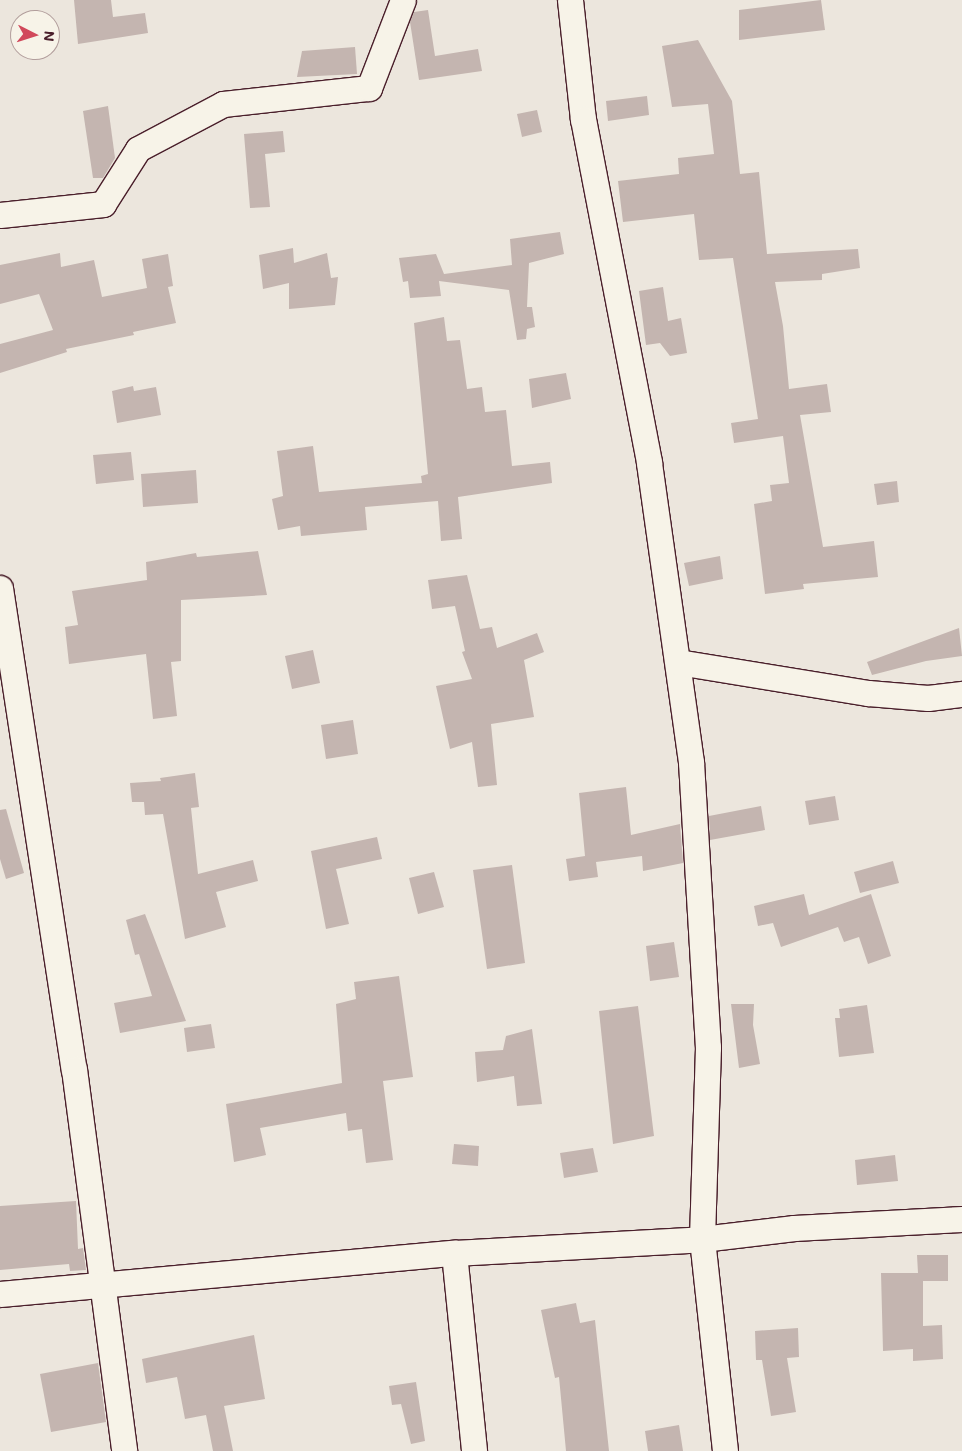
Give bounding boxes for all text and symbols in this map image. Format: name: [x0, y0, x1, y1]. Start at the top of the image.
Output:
north arrow: [10, 10, 60, 60]
text: N: [40, 30, 59, 42]

